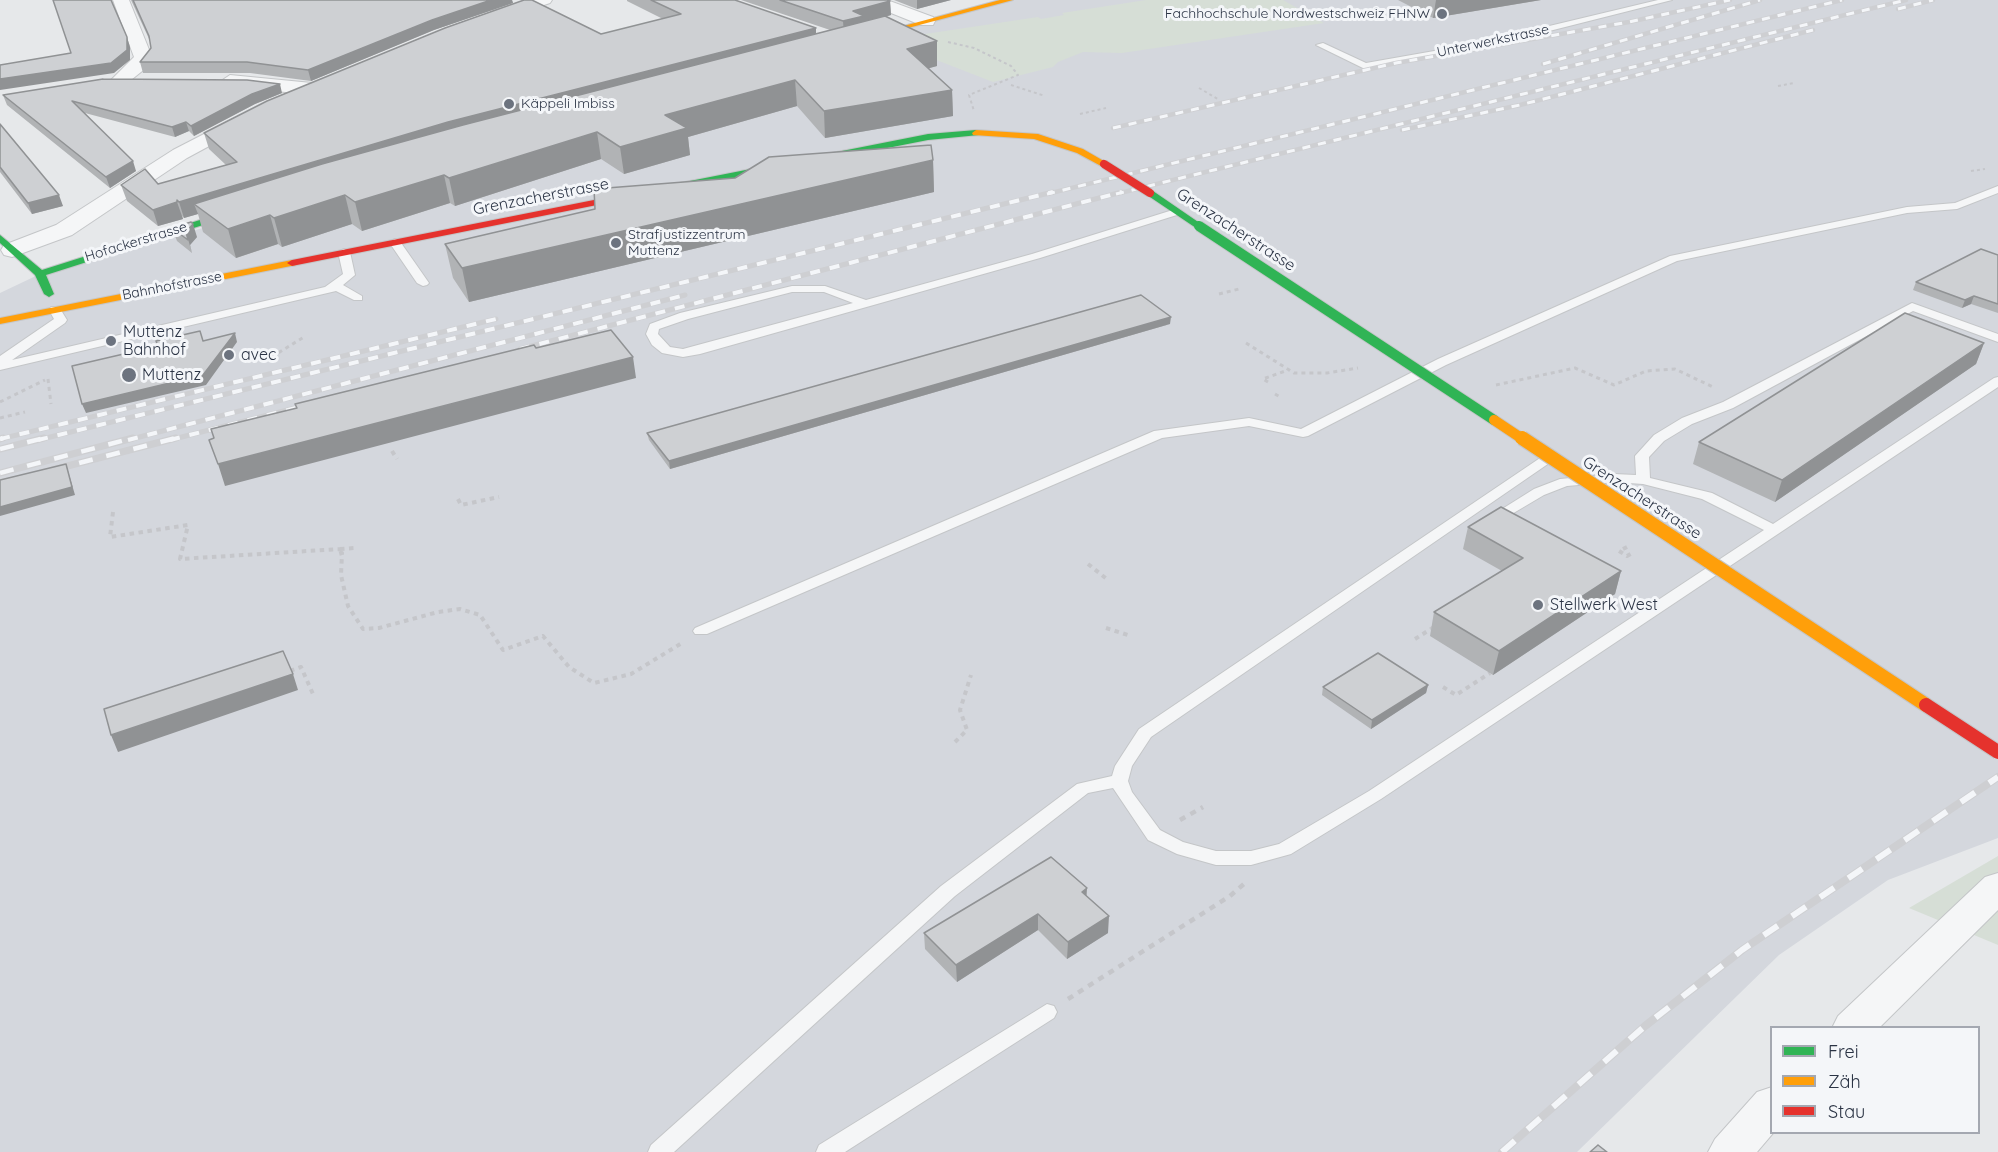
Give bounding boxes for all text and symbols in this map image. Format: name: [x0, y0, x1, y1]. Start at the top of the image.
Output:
place label: Fachhochschule Nordwestschweiz FHNW: [1165, 6, 1430, 22]
marker: Fachhochschule Nordwestschweiz FHNW: [1435, 7, 1449, 21]
street label: Unterwerkstrasse: [1435, 21, 1551, 61]
place label: Käppeli Imbiss: [521, 96, 615, 112]
marker: Käppeli Imbiss: [502, 97, 516, 111]
street label: Grenzacherstrasse: [472, 174, 610, 220]
street label: Grenzacherstrasse: [1173, 184, 1299, 276]
street label: Hofackerstrasse: [83, 218, 189, 266]
place label: Strafjustizzentrum Muttenz: [628, 227, 746, 260]
marker: Strafjustizzentrum Muttenz: [609, 236, 623, 250]
street label: Bahnhofstrasse: [121, 268, 223, 304]
place label: Muttenz Bahnhof: [123, 322, 186, 360]
marker: Muttenz Bahnhof: [104, 334, 118, 348]
place label: avec: [241, 345, 276, 365]
marker: avec: [222, 348, 236, 362]
place label: Muttenz: [142, 365, 201, 385]
marker: Muttenz: [120, 366, 138, 384]
street label: Grenzacherstrasse: [1579, 452, 1705, 544]
place label: Stellwerk West: [1550, 595, 1658, 615]
marker: Stellwerk West: [1531, 598, 1545, 612]
legend: [1770, 1026, 1980, 1134]
text: Frei: [1828, 1040, 1859, 1063]
text: Zäh: [1828, 1070, 1861, 1093]
text: Stau: [1828, 1100, 1865, 1123]

